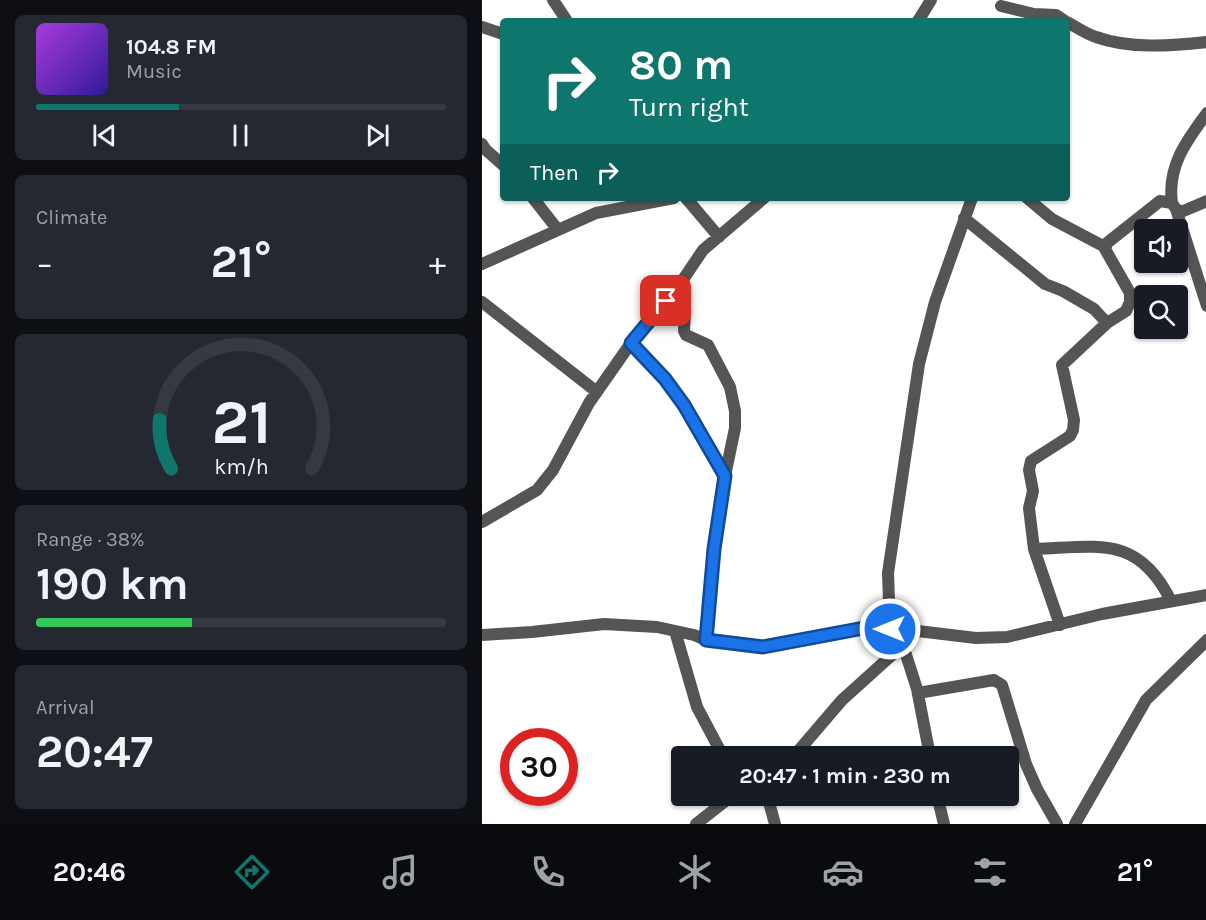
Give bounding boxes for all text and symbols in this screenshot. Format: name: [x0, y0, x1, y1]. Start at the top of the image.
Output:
text: 104.8 FM: [126, 34, 217, 60]
text: 80 m: [629, 40, 733, 90]
icon: right: [530, 42, 608, 120]
text: Music: [126, 60, 182, 83]
text: Turn right: [629, 91, 749, 123]
icon: previous: [88, 119, 121, 152]
icon: pause: [224, 119, 257, 152]
icon: next: [361, 119, 394, 152]
icon: right: [591, 156, 624, 189]
text: Then: [530, 160, 579, 186]
text: Climate: [36, 206, 107, 229]
map controls: [1134, 219, 1188, 339]
button: sound: [1134, 219, 1188, 273]
text: 21°: [211, 236, 271, 288]
text: −: [36, 244, 53, 282]
text: +: [429, 244, 446, 282]
pin: [640, 275, 691, 326]
icon: arrive: [649, 284, 682, 317]
button: search: [1134, 285, 1188, 339]
text: 21: [211, 386, 271, 459]
text: km/h: [214, 454, 268, 479]
text: Range · 38%: [36, 528, 145, 551]
text: 190 km: [36, 558, 189, 610]
position arrow: [858, 597, 922, 661]
text: Arrival: [36, 696, 95, 719]
text: 20:47: [36, 726, 153, 778]
speed limit sign: 30: [500, 728, 578, 806]
text: 20:47 · 1 min · 230 m: [739, 763, 951, 789]
icon: directions: [231, 851, 273, 893]
icon: music: [379, 851, 421, 893]
icon: phone: [527, 851, 569, 893]
icon: climate: [674, 851, 716, 893]
icon: car: [822, 851, 864, 893]
icon: filters: [969, 851, 1011, 893]
text: 20:46: [53, 856, 126, 888]
text: 21°: [1117, 856, 1153, 888]

